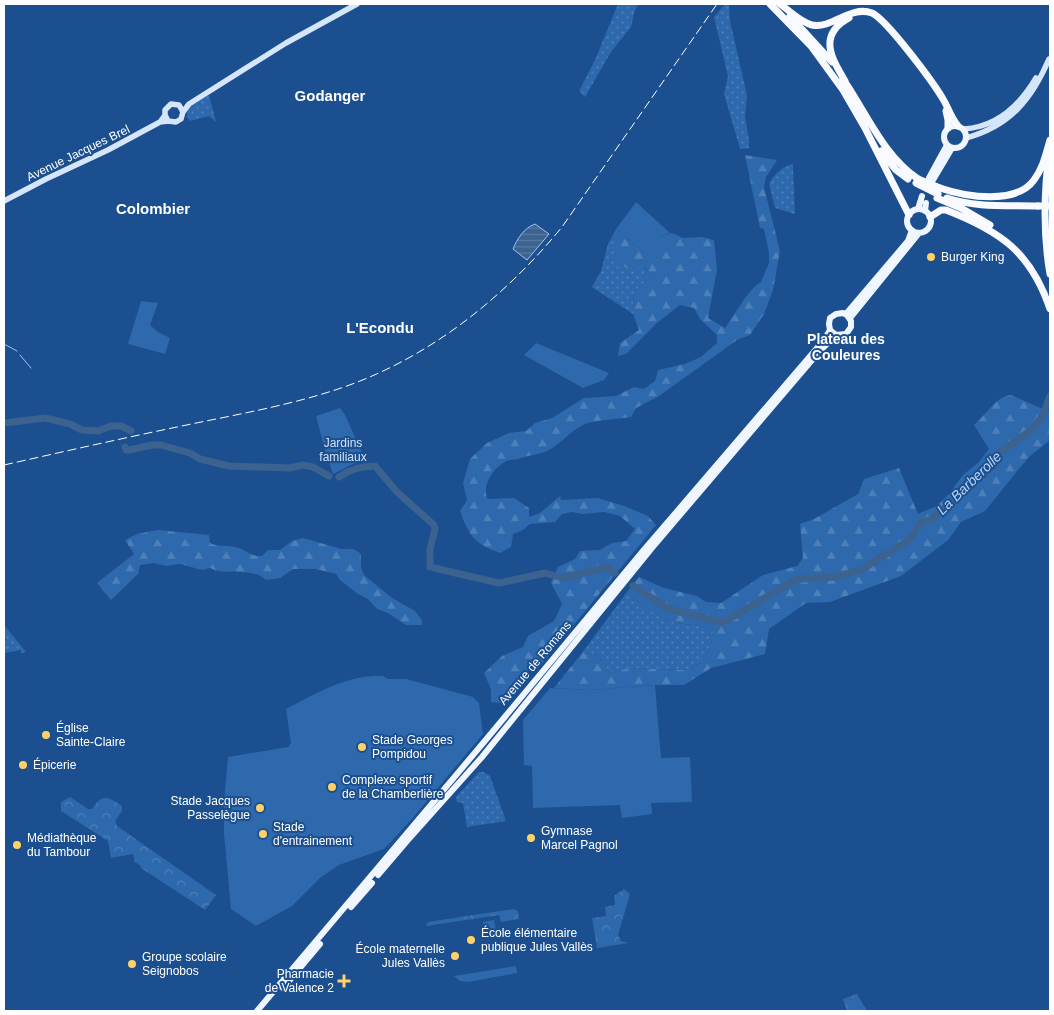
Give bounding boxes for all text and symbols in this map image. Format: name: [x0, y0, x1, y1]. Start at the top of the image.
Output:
district label: Godanger: [295, 87, 366, 104]
street label: Avenue Jacques Brel: [24, 122, 132, 184]
district label: Colombier: [116, 200, 190, 217]
place label: Burger King: [941, 250, 1004, 264]
marker: Burger King: [925, 251, 937, 263]
district label: L'Econdu: [346, 319, 414, 336]
district label: Plateau des Couleures: [807, 331, 885, 363]
park label: Jardins familiaux: [319, 436, 367, 464]
water label: La Barberolle: [933, 448, 1005, 518]
street label: Avenue de Romans: [496, 618, 574, 708]
place label: Église Sainte-Claire: [56, 720, 126, 749]
marker: Église Sainte-Claire: [40, 729, 52, 741]
place label: Stade Georges Pompidou: [372, 733, 453, 761]
marker: Stade Georges Pompidou: [356, 741, 368, 753]
place label: Épicerie: [33, 757, 77, 772]
marker: Épicerie: [17, 759, 29, 771]
place label: Complexe sportif de la Chamberlière: [342, 773, 444, 801]
marker: Complexe sportif de la Chamberlière: [326, 781, 338, 793]
place label: Stade Jacques Passelègue: [171, 794, 250, 822]
marker: Stade Jacques Passelègue: [254, 802, 266, 814]
place label: Stade d'entrainement: [273, 820, 353, 848]
place label: Gymnase Marcel Pagnol: [541, 824, 618, 852]
marker: Stade d'entrainement: [257, 828, 269, 840]
place label: Médiathèque du Tambour: [27, 831, 97, 859]
marker: Gymnase Marcel Pagnol: [525, 832, 537, 844]
marker: Médiathèque du Tambour: [11, 839, 23, 851]
place label: École élémentaire publique Jules Vallès: [481, 925, 593, 954]
marker: École élémentaire publique Jules Vallès: [465, 934, 477, 946]
place label: École maternelle Jules Vallès: [356, 941, 445, 970]
place label: Groupe scolaire Seignobos: [142, 950, 227, 978]
marker: École maternelle Jules Vallès: [449, 950, 461, 962]
marker: Groupe scolaire Seignobos: [126, 958, 138, 970]
place label: Pharmacie de Valence 2: [265, 967, 334, 995]
marker: Pharmacie de Valence 2: [338, 975, 350, 987]

